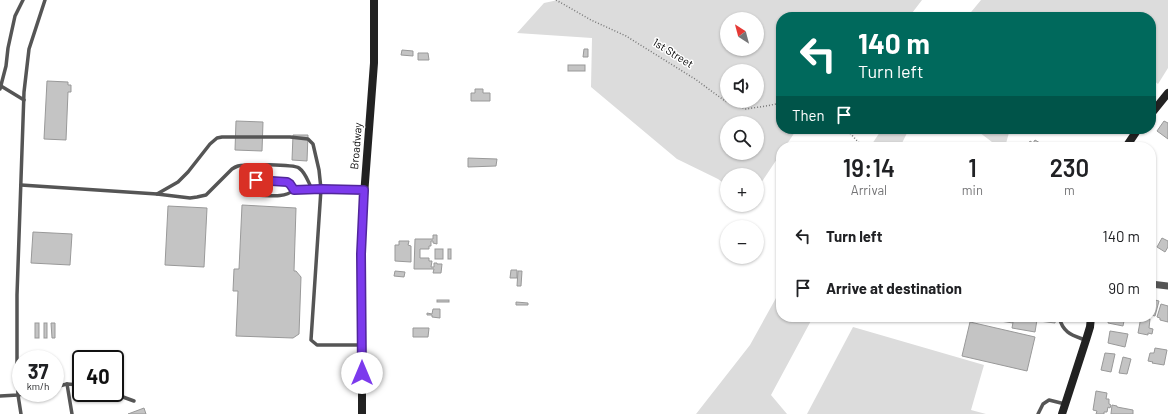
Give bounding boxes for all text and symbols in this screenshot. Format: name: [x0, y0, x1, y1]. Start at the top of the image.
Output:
north arrow: [720, 12, 764, 56]
map controls: [720, 12, 764, 264]
text: 140 m: [858, 26, 930, 60]
icon: left: [792, 28, 844, 80]
street label: 1st Street: [651, 35, 696, 70]
text: Turn left: [858, 60, 924, 82]
button: sound: [720, 64, 764, 108]
icon: arrive: [833, 104, 855, 126]
text: Then: [792, 106, 825, 124]
button: search: [720, 116, 764, 160]
street label: Broadway: [347, 122, 364, 170]
text: 19:14: [843, 153, 895, 182]
text: 1: [968, 153, 977, 182]
text: 230: [1050, 153, 1089, 182]
pin: [239, 163, 273, 197]
button: +: [720, 168, 764, 212]
icon: arrive: [245, 169, 267, 191]
text: Arrival: [851, 182, 887, 198]
text: min: [962, 182, 983, 198]
text: m: [1064, 182, 1075, 198]
button: −: [720, 220, 764, 264]
icon: left: [792, 225, 814, 247]
text: Turn left: [826, 227, 882, 245]
text: 140 m: [1103, 227, 1140, 245]
icon: arrive: [792, 277, 814, 299]
text: Arrive at destination: [826, 279, 962, 297]
text: 90 m: [1108, 279, 1140, 297]
speed limit sign: 40: [72, 350, 124, 402]
position arrow: [341, 352, 383, 394]
text: 37: [28, 359, 48, 383]
text: km/h: [27, 380, 49, 392]

